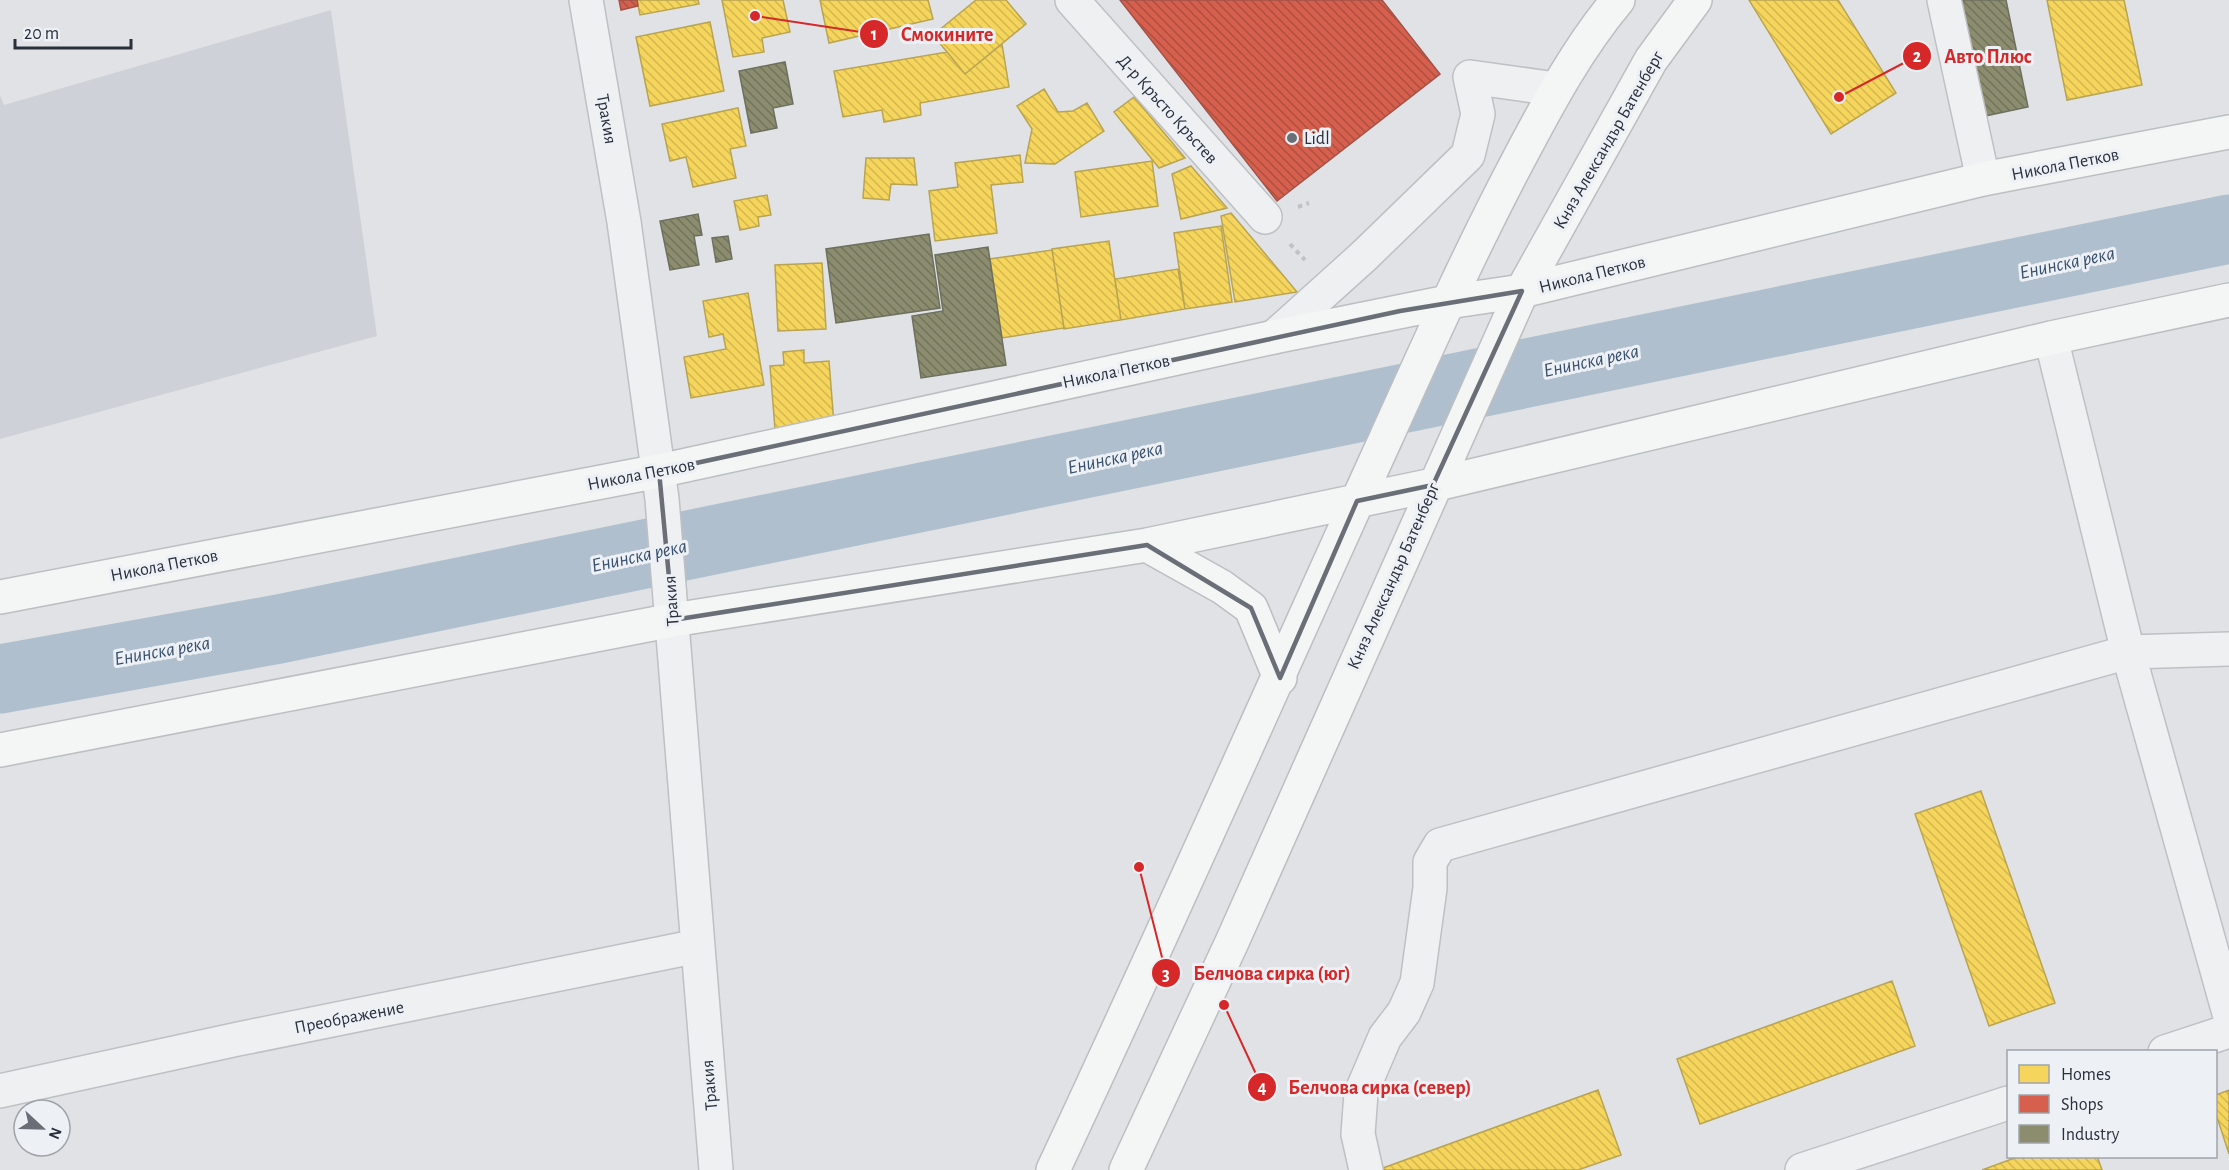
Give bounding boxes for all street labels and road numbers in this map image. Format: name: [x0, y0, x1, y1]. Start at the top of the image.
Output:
street label: Княз Александър Батенберг: [1550, 47, 1668, 233]
street label: Д-р Кръсто Кръстев: [1114, 52, 1221, 168]
street label: Тракия: [593, 93, 619, 146]
street label: Никола Петков: [2010, 146, 2121, 184]
street label: Никола Петков: [1537, 253, 1647, 297]
street label: Никола Петков: [1061, 352, 1172, 392]
street label: Никола Петков: [586, 456, 697, 494]
street label: Княз Александър Батенберг: [1344, 479, 1444, 672]
street label: Никола Петков: [109, 547, 220, 585]
street label: Тракия: [661, 575, 683, 627]
street label: Преображение: [293, 998, 406, 1037]
street label: Тракия: [699, 1059, 721, 1111]

